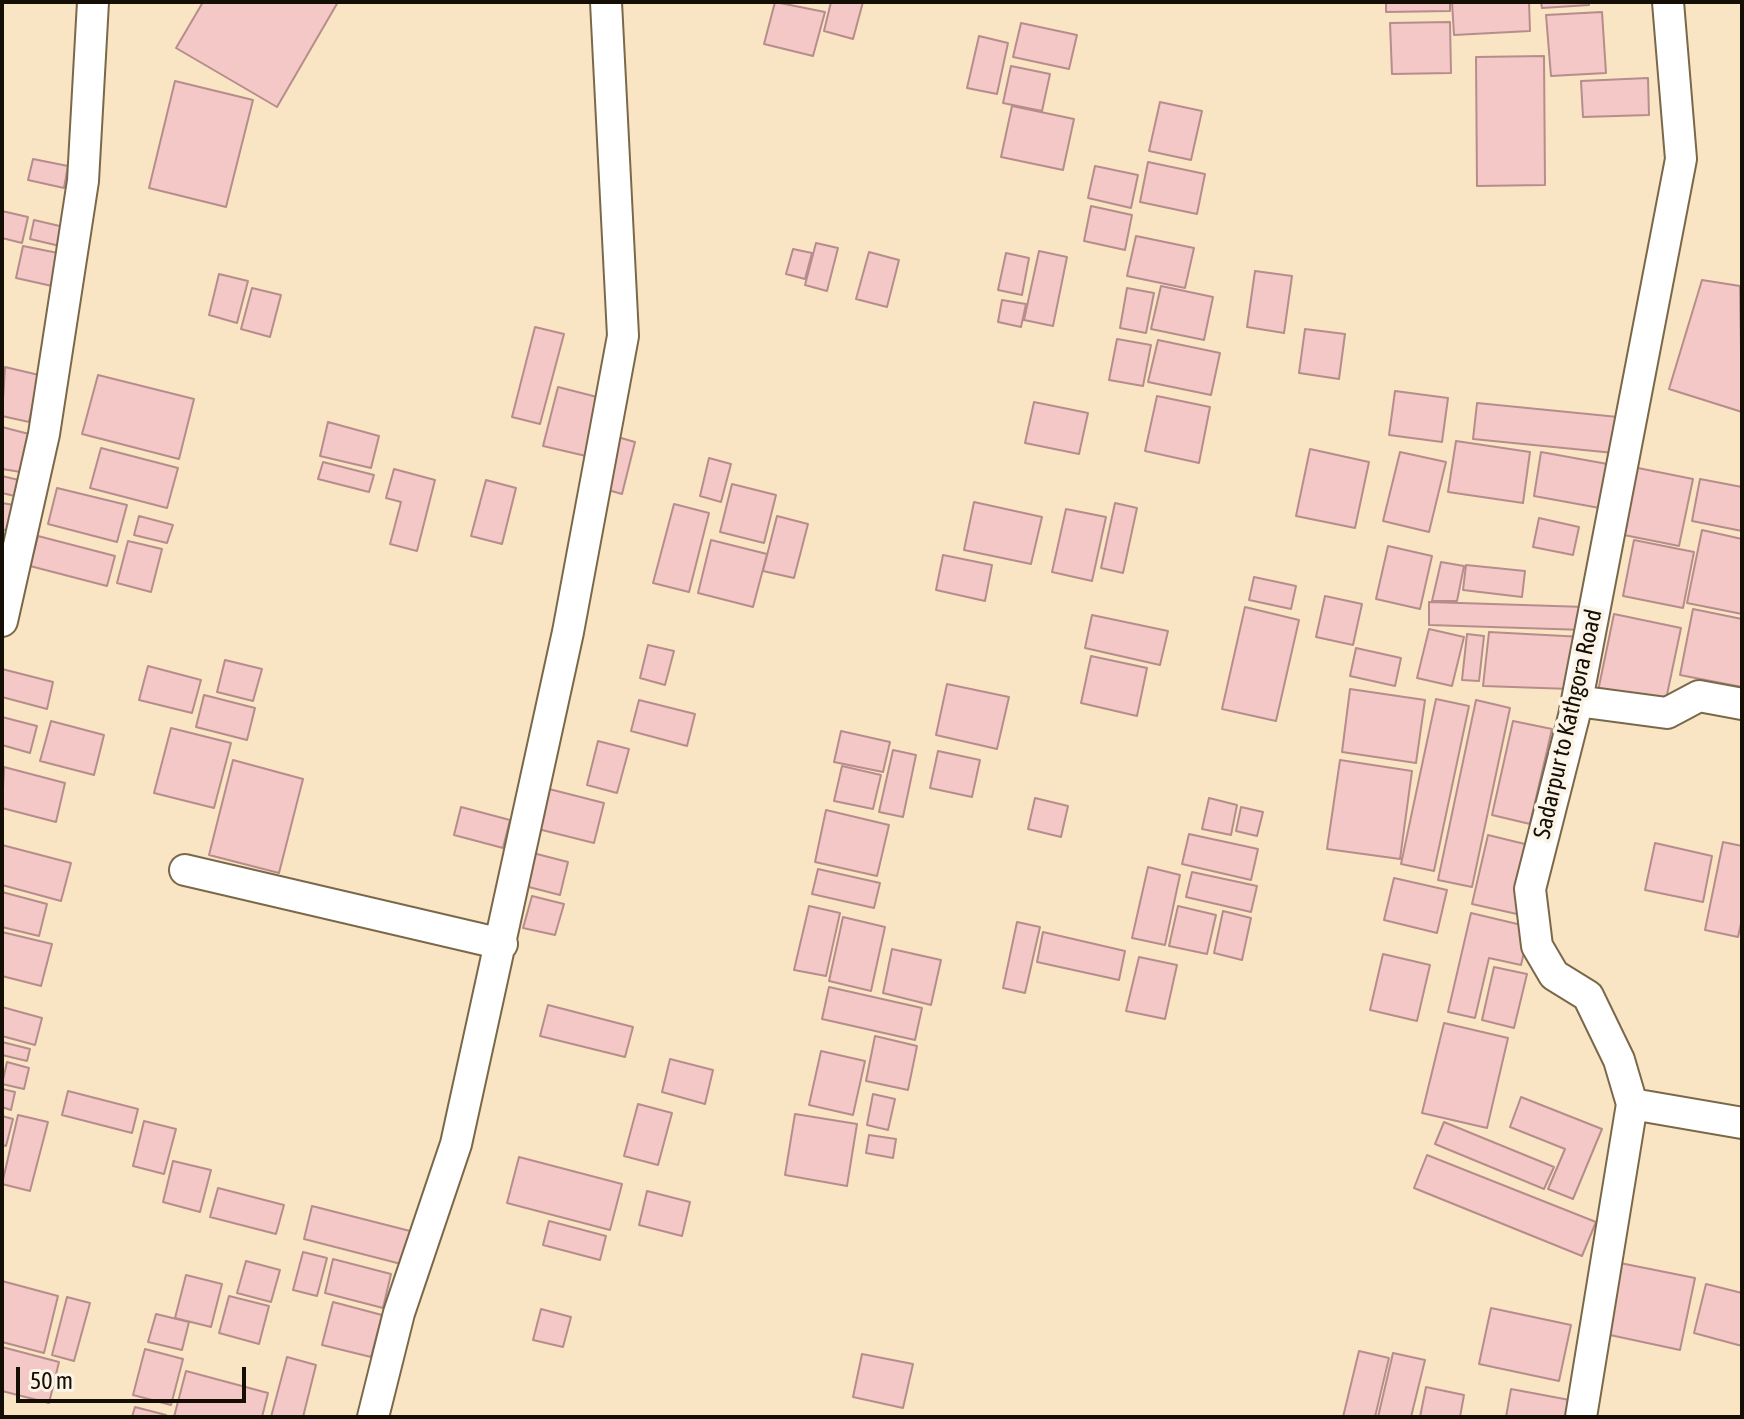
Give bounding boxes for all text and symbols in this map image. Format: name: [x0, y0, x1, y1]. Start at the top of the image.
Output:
street label: Sadarpur to Kathgora Road: [1528, 607, 1608, 841]
scale bar: [20, 1351, 250, 1401]
text: 50 m: [30, 1367, 73, 1394]

